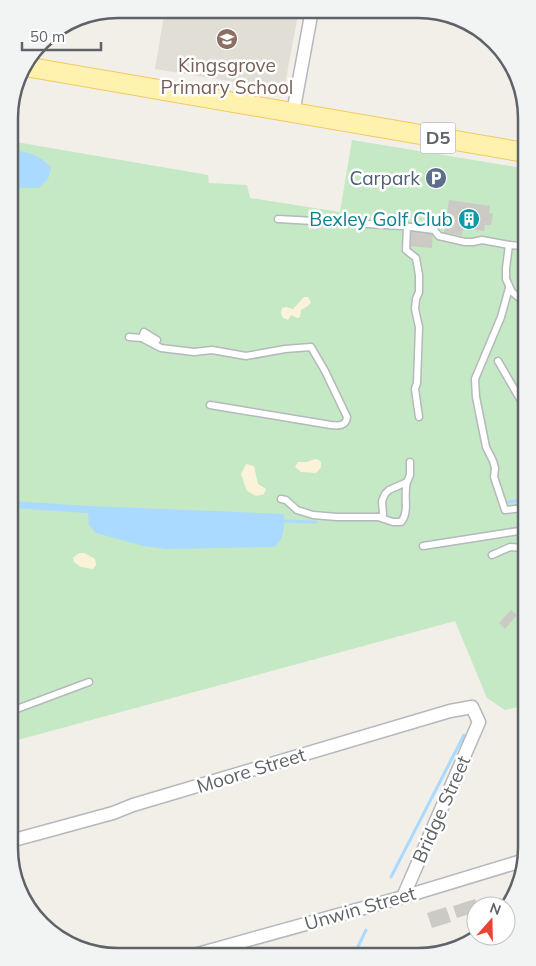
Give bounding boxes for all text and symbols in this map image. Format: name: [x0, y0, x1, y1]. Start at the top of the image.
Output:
scale bar: [22, 20, 101, 52]
text: 50 m: [30, 27, 65, 46]
school or university icon: Kingsgrove Primary School: [215, 27, 239, 51]
place label: Kingsgrove Primary School: [161, 53, 293, 99]
road number: D5: [420, 122, 456, 154]
place label: Carpark: [350, 166, 420, 190]
parking icon: Carpark: [424, 166, 448, 190]
place label: Bexley Golf Club: [309, 207, 453, 231]
building icon: Bexley Golf Club: [457, 207, 481, 231]
street label: Moore Street: [194, 742, 309, 798]
street label: Bridge Street: [407, 751, 475, 866]
street label: Unwin Street: [302, 881, 419, 935]
north arrow: [466, 896, 516, 946]
text: N: [487, 899, 503, 919]

